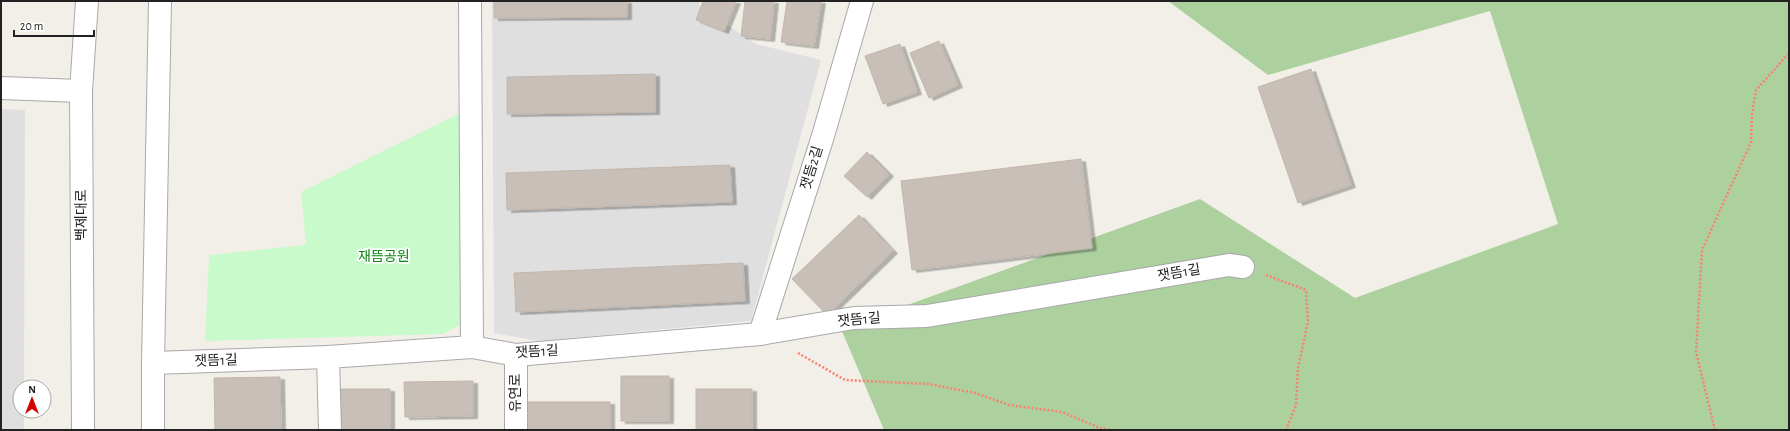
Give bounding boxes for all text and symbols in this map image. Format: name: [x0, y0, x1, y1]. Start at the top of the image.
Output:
scale bar: [14, 12, 94, 38]
text: 20 m: [20, 20, 43, 32]
street label: 잿뜸2길: [798, 144, 825, 192]
street label: 백제대로: [74, 189, 89, 241]
park label: 재뜸공원: [358, 249, 410, 264]
street label: 잿뜸1길: [1156, 261, 1202, 284]
street label: 잿뜸1길: [837, 310, 881, 329]
street label: 잿뜸1길: [515, 343, 559, 360]
street label: 잿뜸1길: [194, 352, 238, 369]
street label: 유연로: [508, 374, 523, 412]
north arrow: [12, 379, 52, 419]
text: N: [28, 384, 36, 395]

